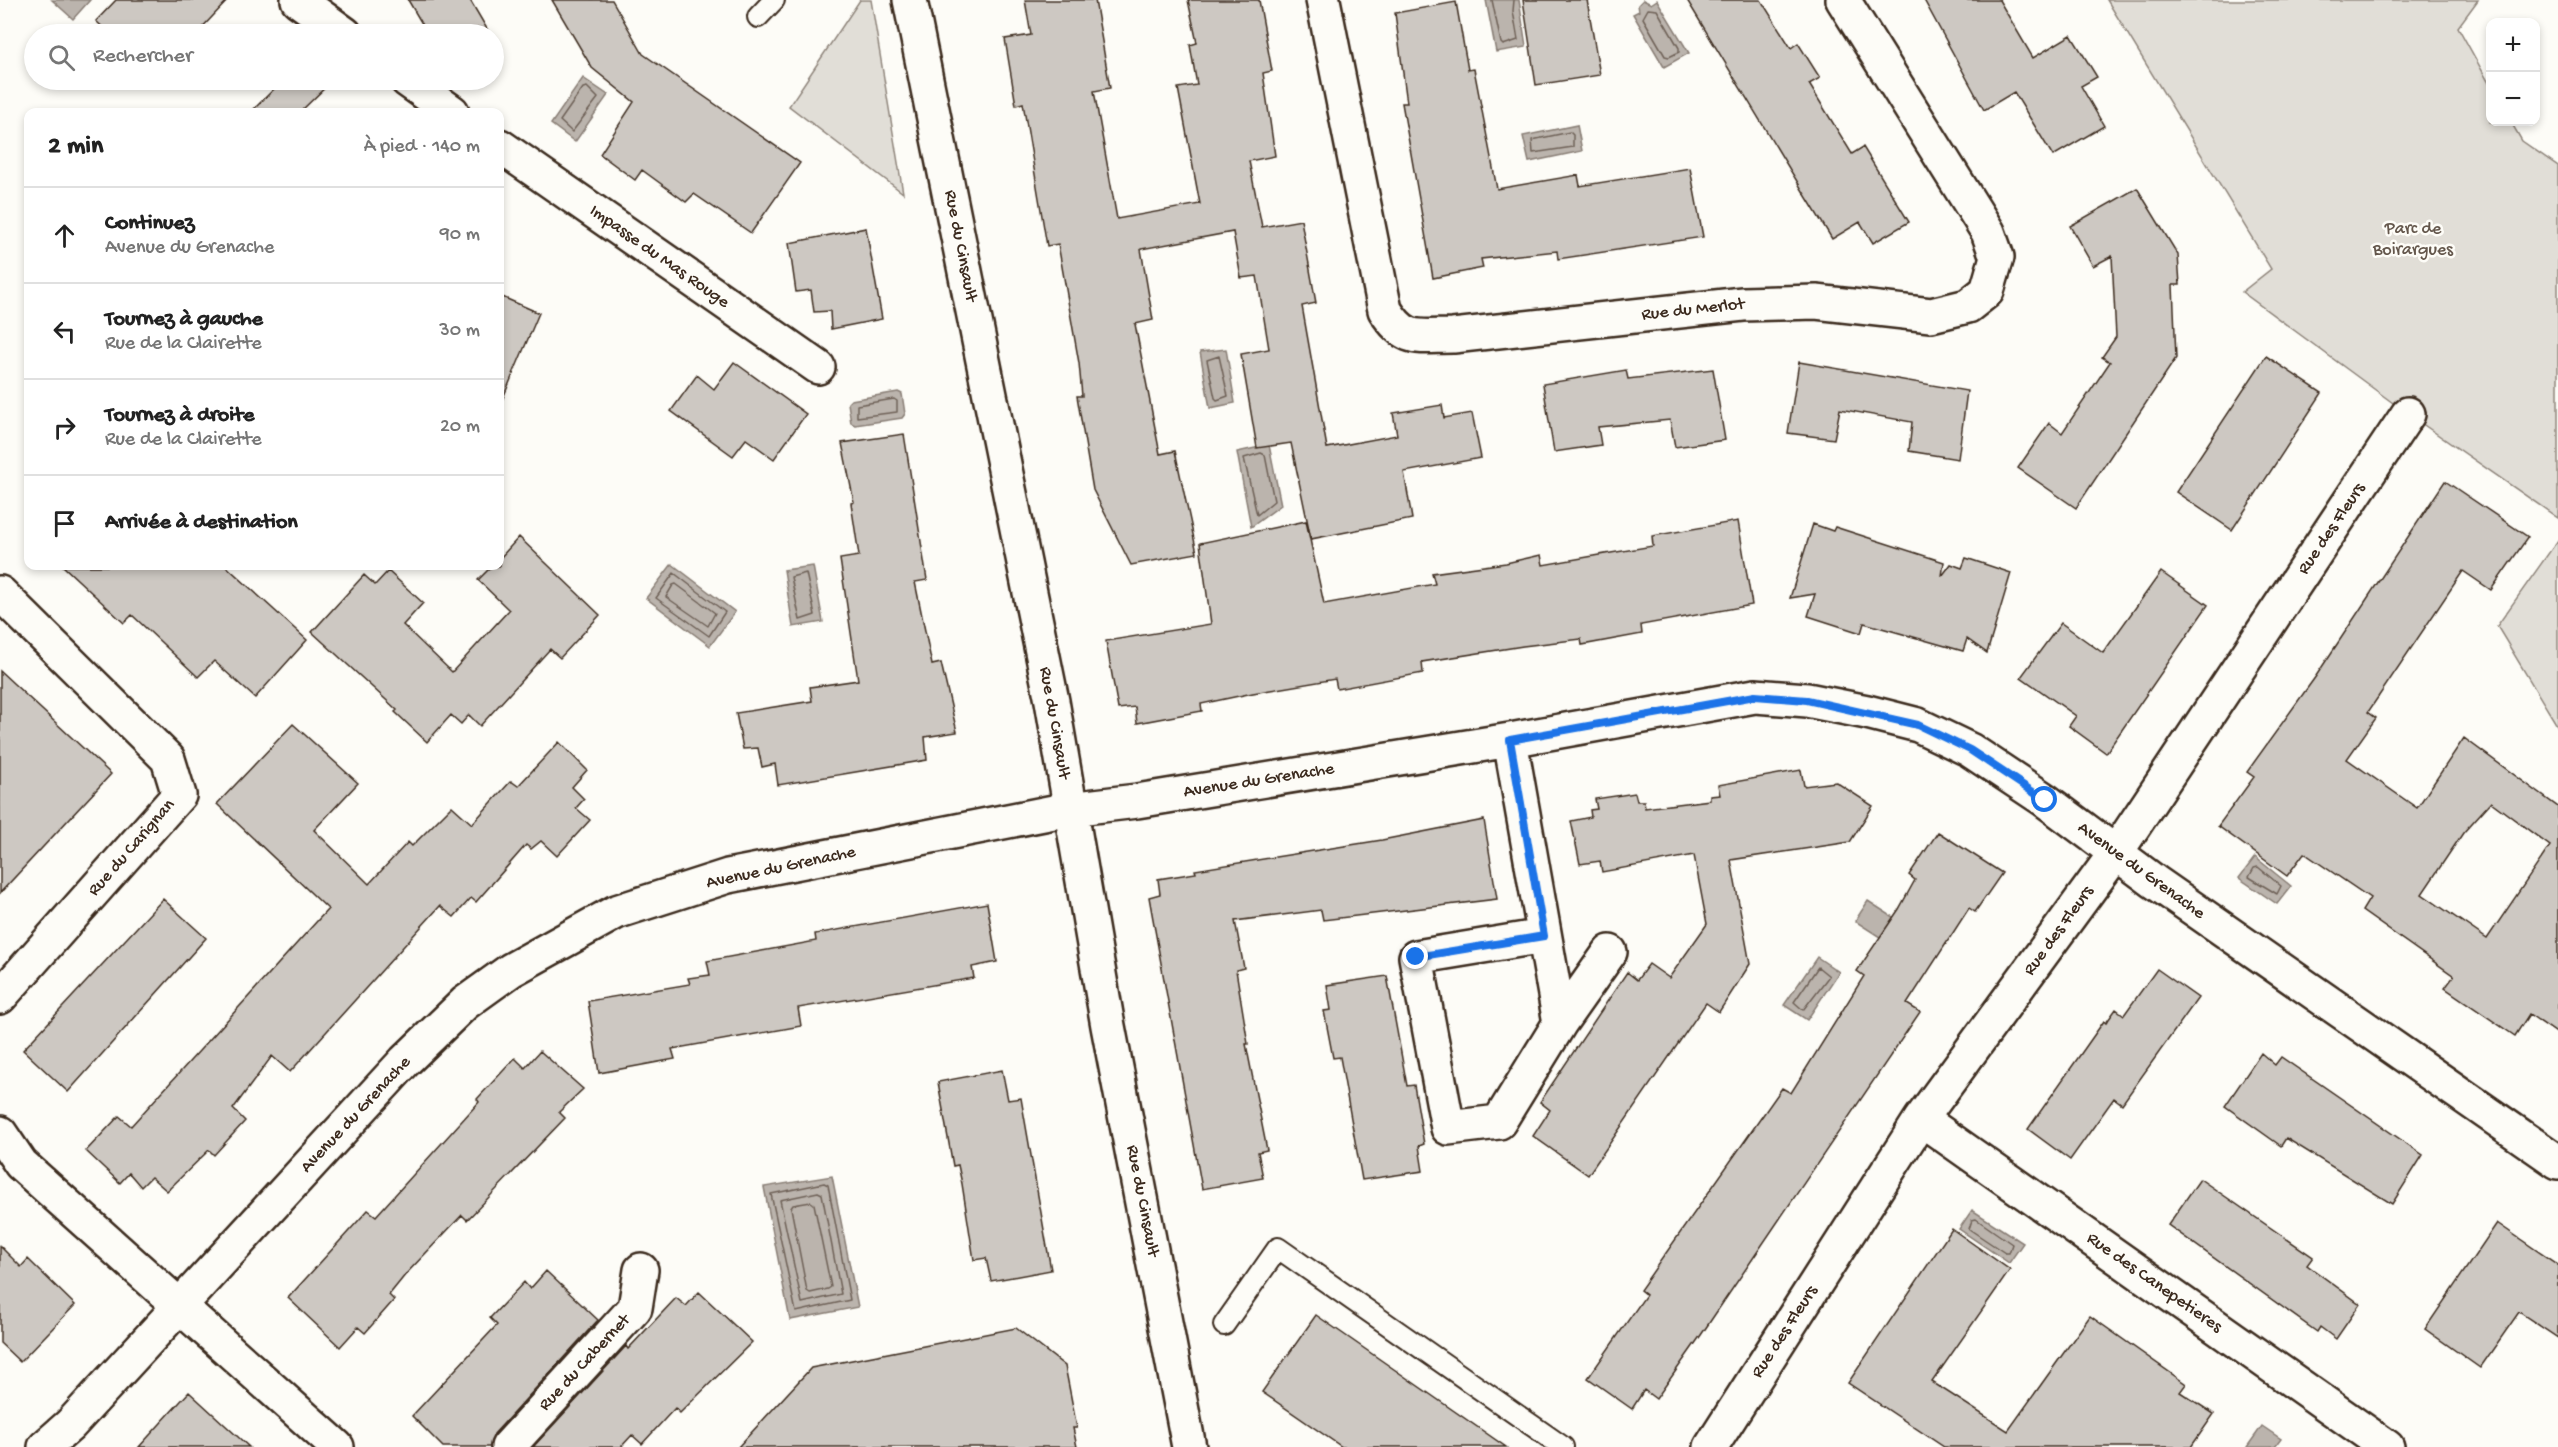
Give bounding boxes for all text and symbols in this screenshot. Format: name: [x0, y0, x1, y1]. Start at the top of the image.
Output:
map controls: [2486, 18, 2540, 126]
button: +: [2486, 18, 2540, 72]
search box: [24, 24, 504, 90]
icon: search: [45, 41, 78, 74]
text: Rechercher: [93, 44, 193, 70]
button: −: [2486, 72, 2540, 126]
text: 2 min: [48, 132, 103, 163]
text: À pied · 140 m: [364, 136, 480, 159]
street label: Rue du Cinsault: [939, 188, 981, 305]
street label: Impasse du Mas Rouge: [585, 201, 734, 314]
text: Continuez: [105, 211, 194, 237]
icon: ahead: [48, 219, 81, 252]
park label: Parc de Boirargues: [2372, 219, 2454, 261]
text: 90 m: [440, 224, 480, 247]
text: Avenue du Grenache: [105, 237, 274, 260]
street label: Rue du Merlot: [1640, 294, 1747, 326]
text: Tournez à gauche: [105, 307, 263, 333]
icon: left: [48, 315, 81, 348]
text: 30 m: [439, 320, 480, 343]
text: Rue de la Clairette: [105, 333, 262, 356]
text: Tournez à droite: [105, 403, 254, 429]
icon: right: [48, 411, 81, 444]
text: 20 m: [440, 416, 480, 439]
text: Rue de la Clairette: [105, 429, 262, 452]
street label: Rue des Fleurs: [2294, 478, 2371, 579]
icon: arrive: [48, 507, 81, 540]
text: Arrivée à destination: [105, 510, 298, 536]
street label: Rue du Cinsault: [1034, 665, 1074, 782]
street label: Avenue du Grenache: [1182, 759, 1337, 803]
route start: [2031, 786, 2057, 812]
street label: Rue du Carignan: [84, 795, 180, 901]
street label: Avenue du Grenache: [2073, 818, 2209, 925]
street label: Avenue du Grenache: [704, 842, 858, 894]
street label: Rue des Fleurs: [2019, 881, 2099, 980]
route end: [1402, 943, 1428, 969]
street label: Avenue du Grenache: [296, 1052, 416, 1178]
street label: Rue du Cinsault: [1121, 1143, 1163, 1260]
street label: Rue des Canepetieres: [2082, 1228, 2227, 1338]
street label: Rue des Fleurs: [1747, 1281, 1823, 1382]
street label: Rue du Cabernet: [535, 1309, 636, 1416]

